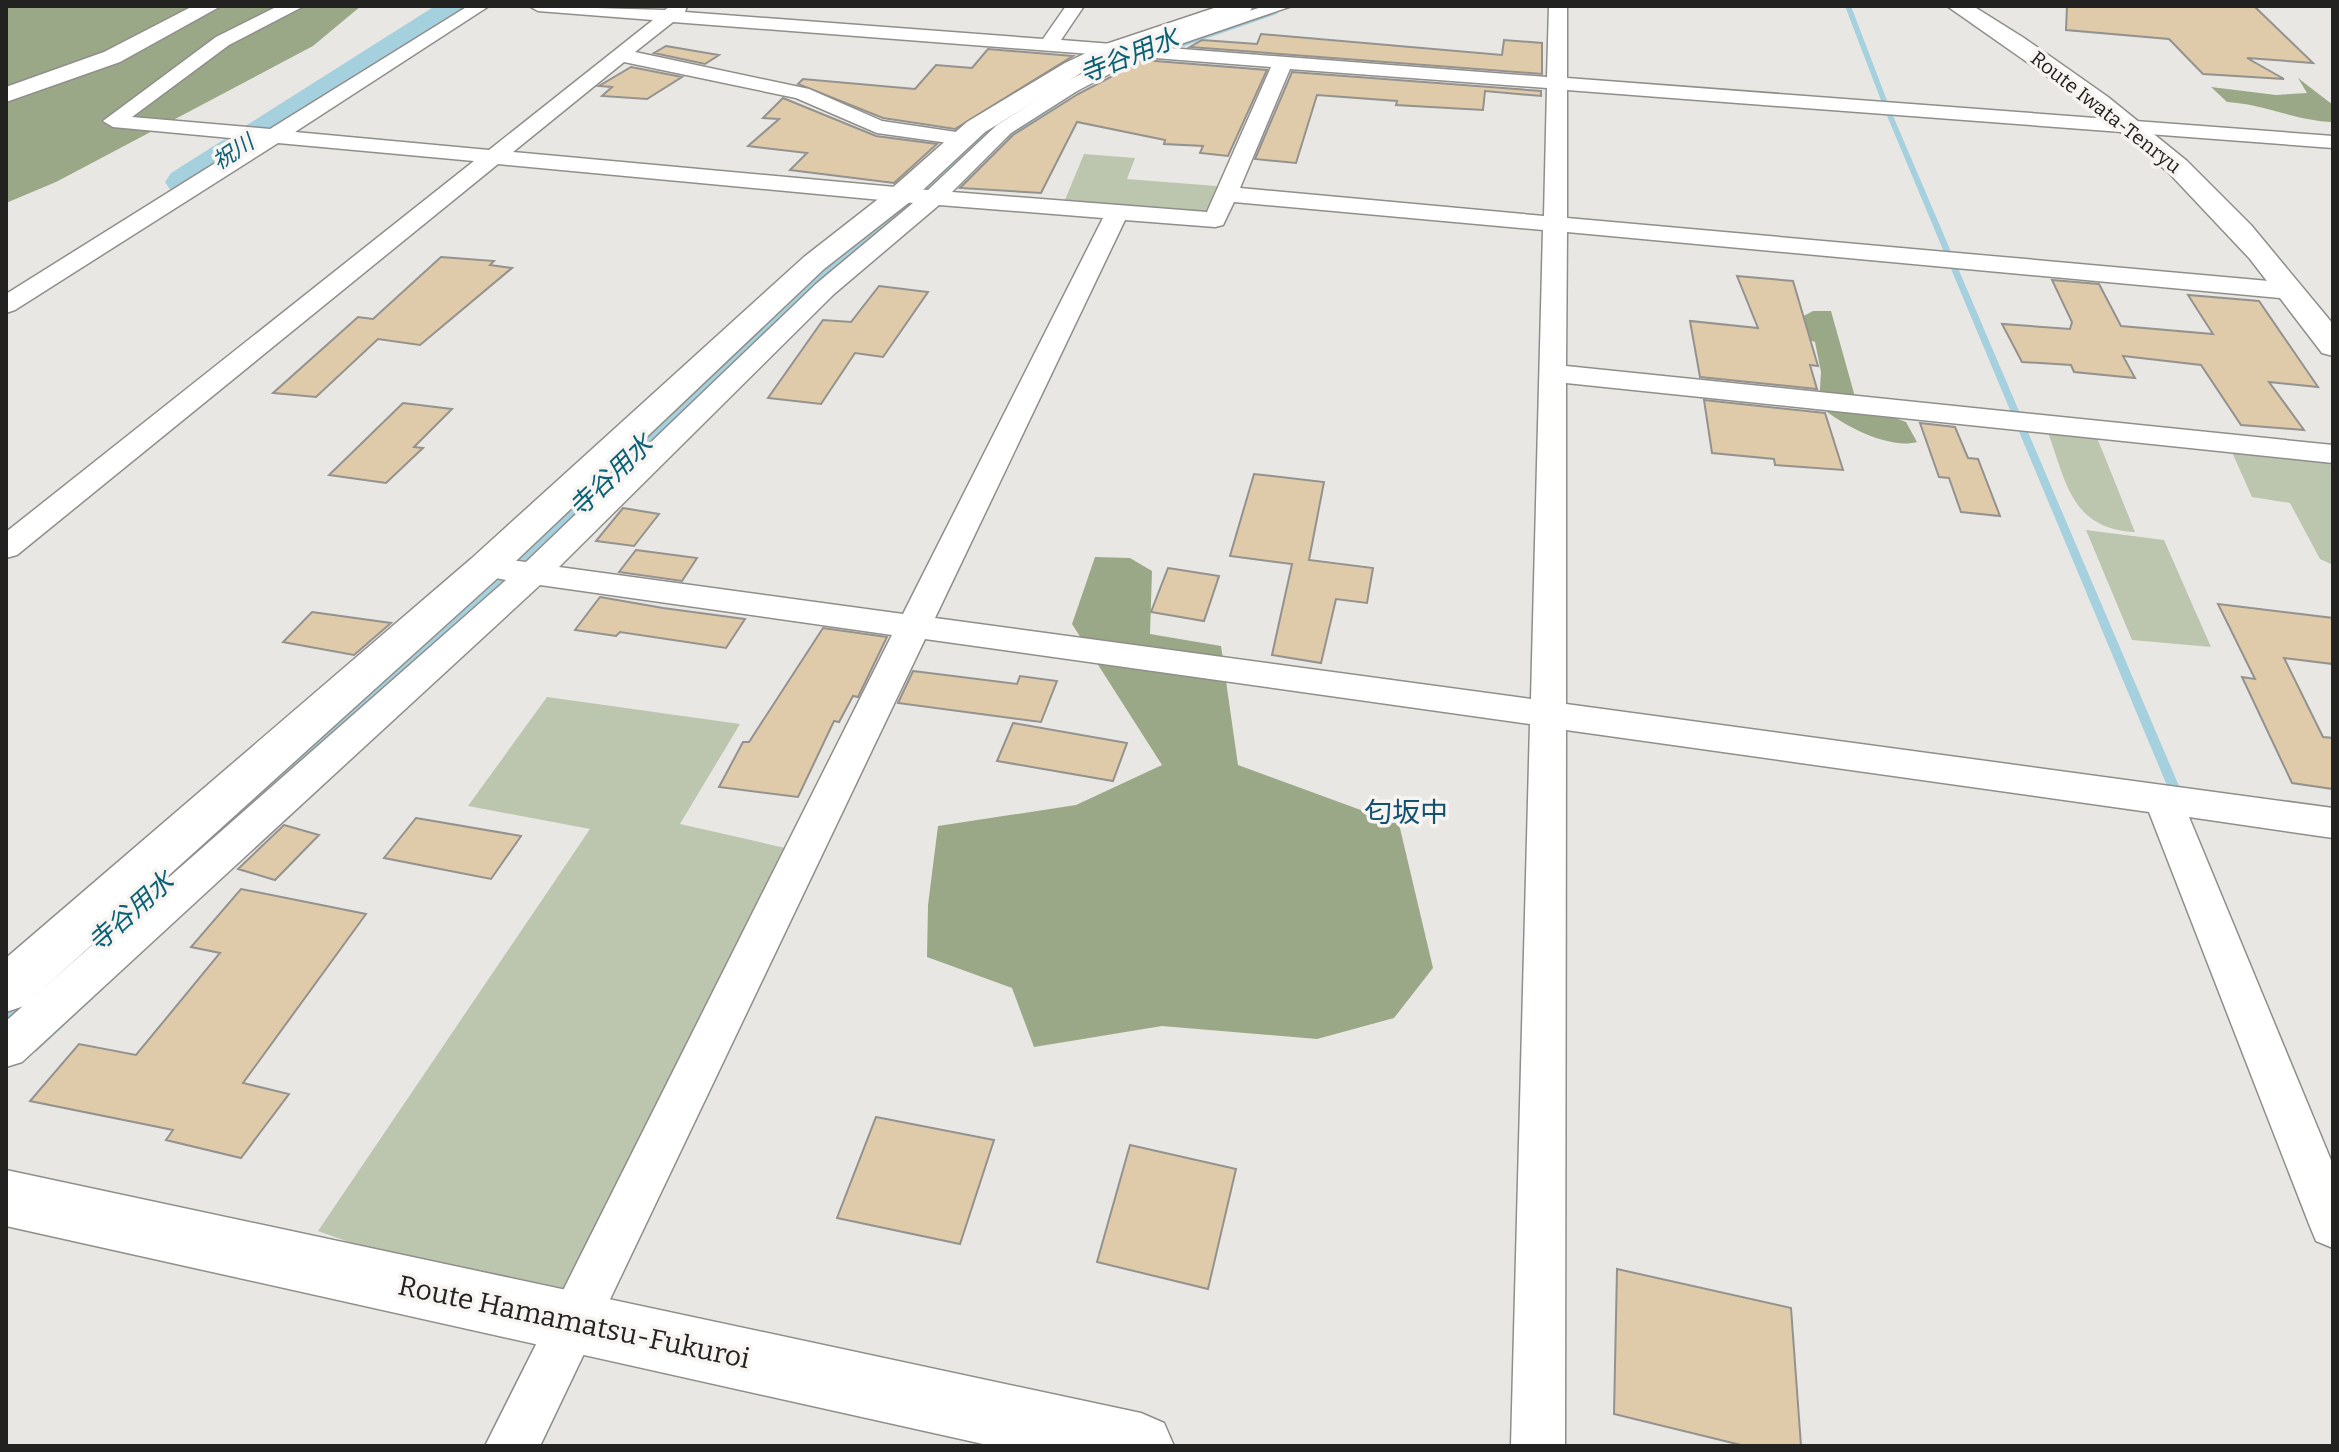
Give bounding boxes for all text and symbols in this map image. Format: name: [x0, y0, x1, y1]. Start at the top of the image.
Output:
water label: 寺谷用水: [1075, 21, 1186, 90]
street label: Route Iwata-Tenryu: [2026, 46, 2186, 178]
water label: 祝川: [207, 128, 260, 175]
water label: 寺谷用水: [563, 427, 661, 523]
district label: 匂坂中: [1364, 796, 1448, 829]
water label: 寺谷用水: [82, 864, 182, 958]
street label: Route Hamamatsu-Fukuroi: [395, 1269, 753, 1375]

